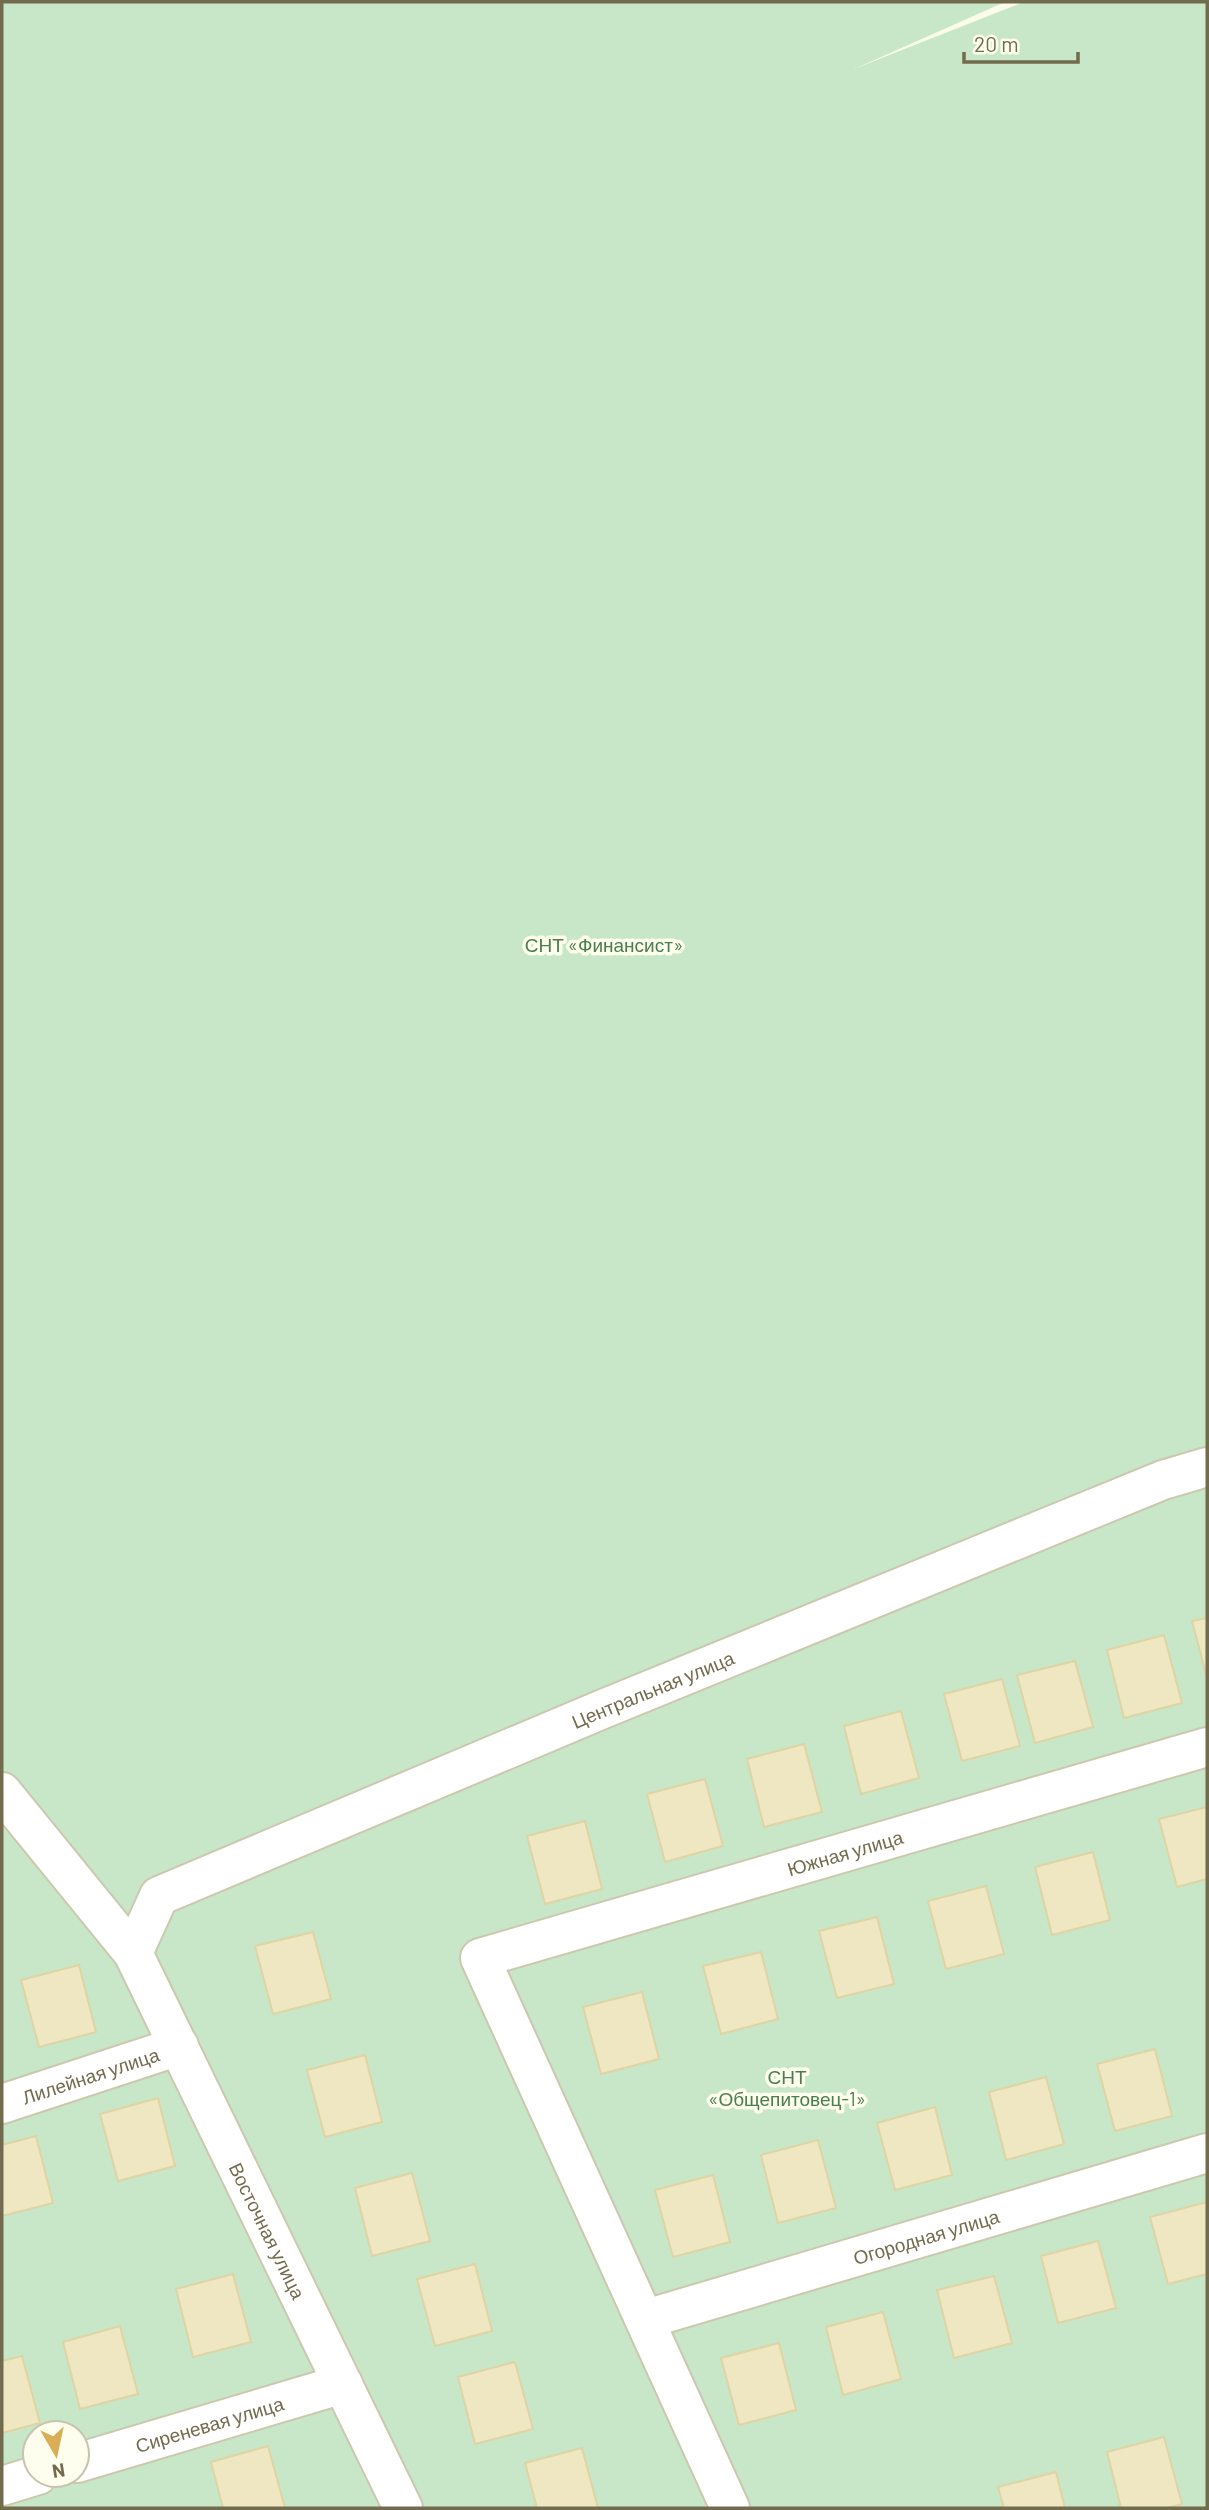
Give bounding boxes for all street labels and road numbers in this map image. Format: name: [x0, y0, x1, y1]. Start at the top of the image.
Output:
street label: Центральная улица: [568, 1645, 738, 1732]
street label: Южная улица: [784, 1824, 906, 1880]
street label: Лилейная улица: [19, 2042, 162, 2108]
street label: Восточная улица: [225, 2158, 311, 2303]
street label: Огородная улица: [850, 2204, 1002, 2269]
street label: Сиреневая улица: [132, 2391, 287, 2457]

